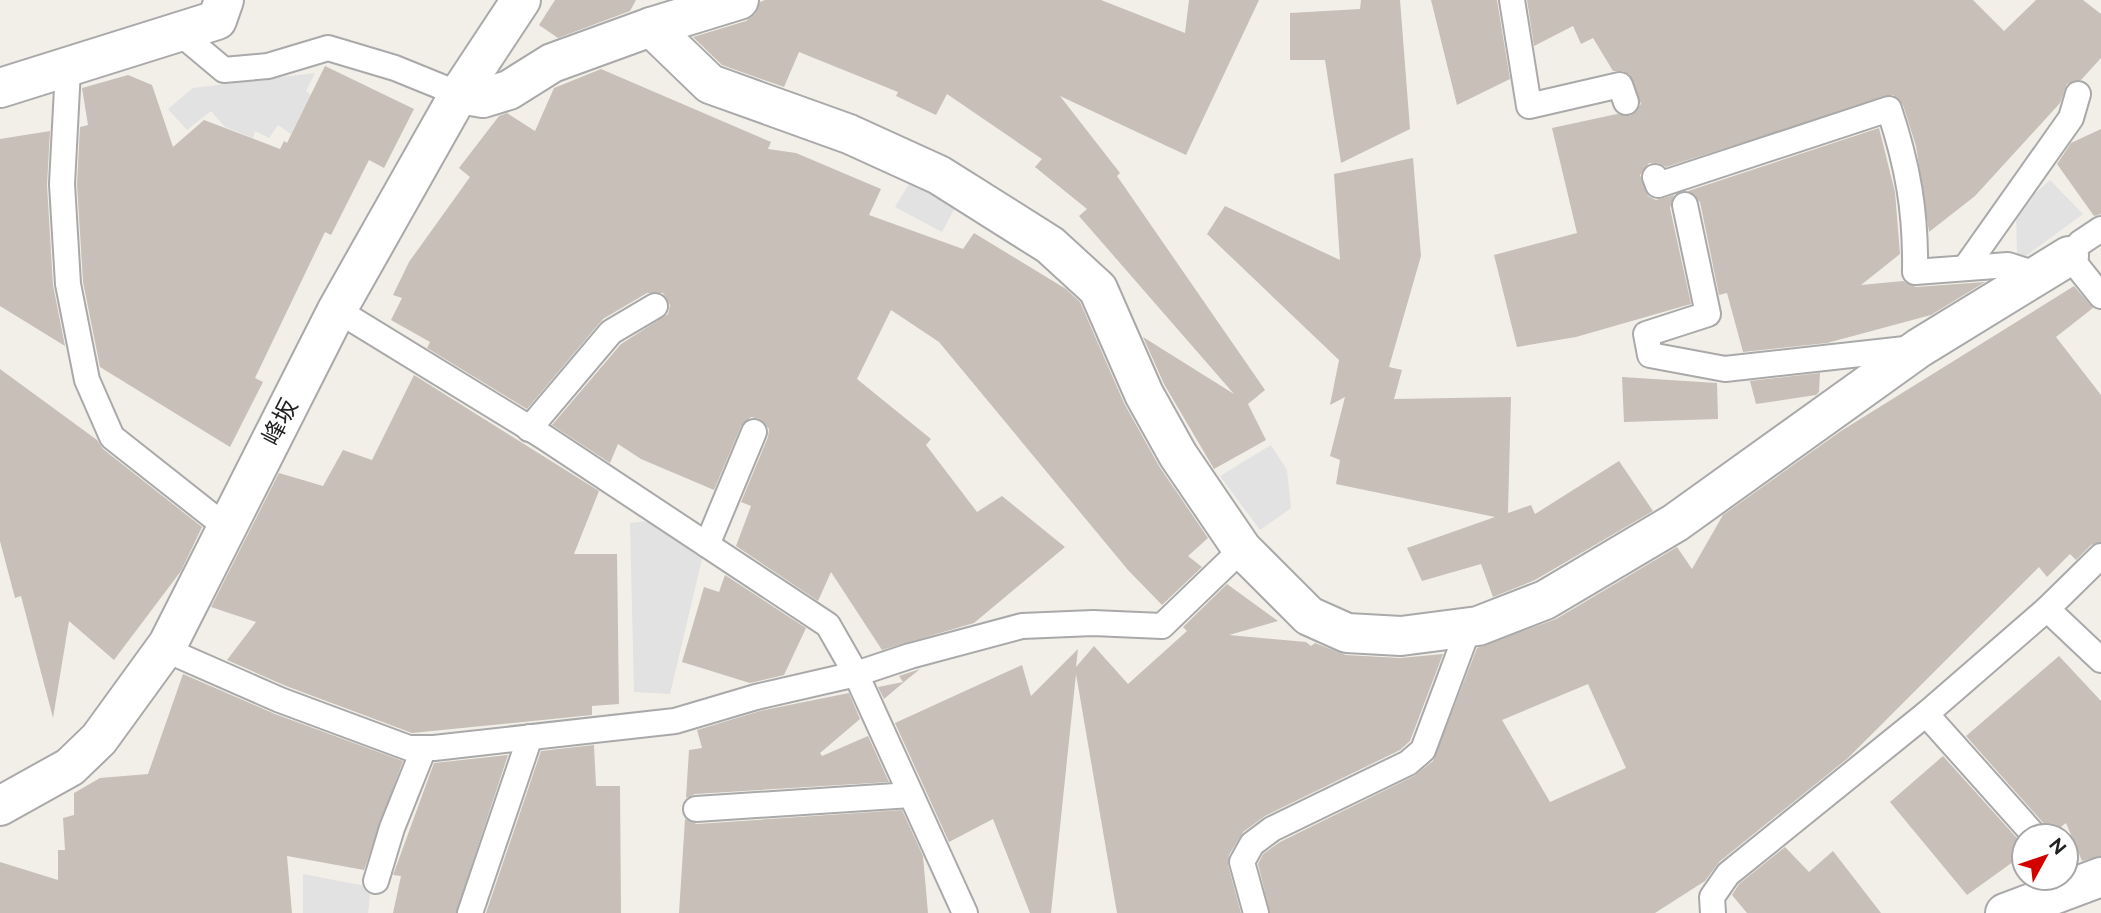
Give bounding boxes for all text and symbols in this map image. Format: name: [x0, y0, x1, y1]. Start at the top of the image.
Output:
street label: 峰坂: [256, 394, 303, 450]
north arrow: [2010, 822, 2080, 892]
text: N: [2045, 833, 2071, 859]

